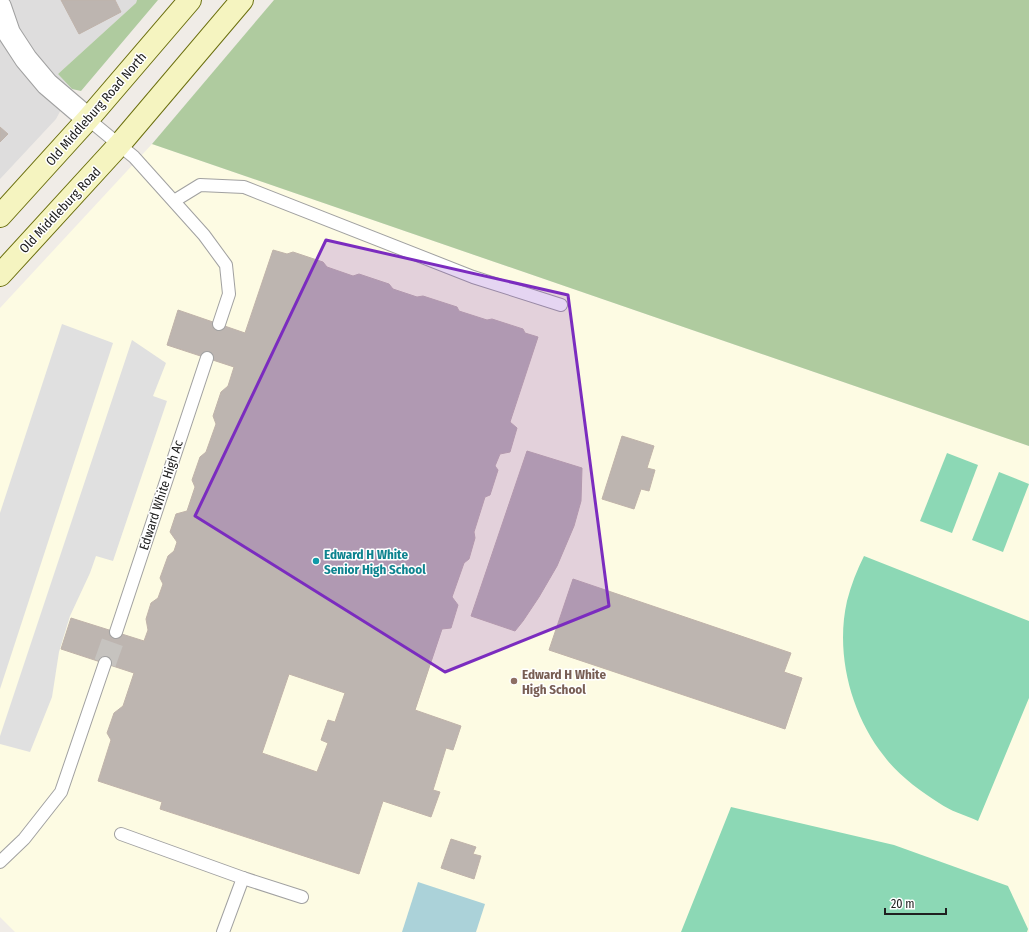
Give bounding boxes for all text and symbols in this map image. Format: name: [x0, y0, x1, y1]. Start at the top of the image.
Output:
street label: Old Middleburg Road North: [43, 49, 149, 169]
street label: Old Middleburg Road: [16, 164, 104, 256]
street label: Edward White High Ac: [136, 438, 186, 552]
place label: Edward H White Senior High School: [324, 547, 426, 577]
marker: Edward H White Senior High School: [311, 556, 321, 566]
place label: Edward H White High School: [522, 667, 606, 697]
marker: Edward H White High School: [509, 676, 519, 686]
scale bar: [885, 890, 946, 916]
text: 20 m: [891, 897, 915, 911]

